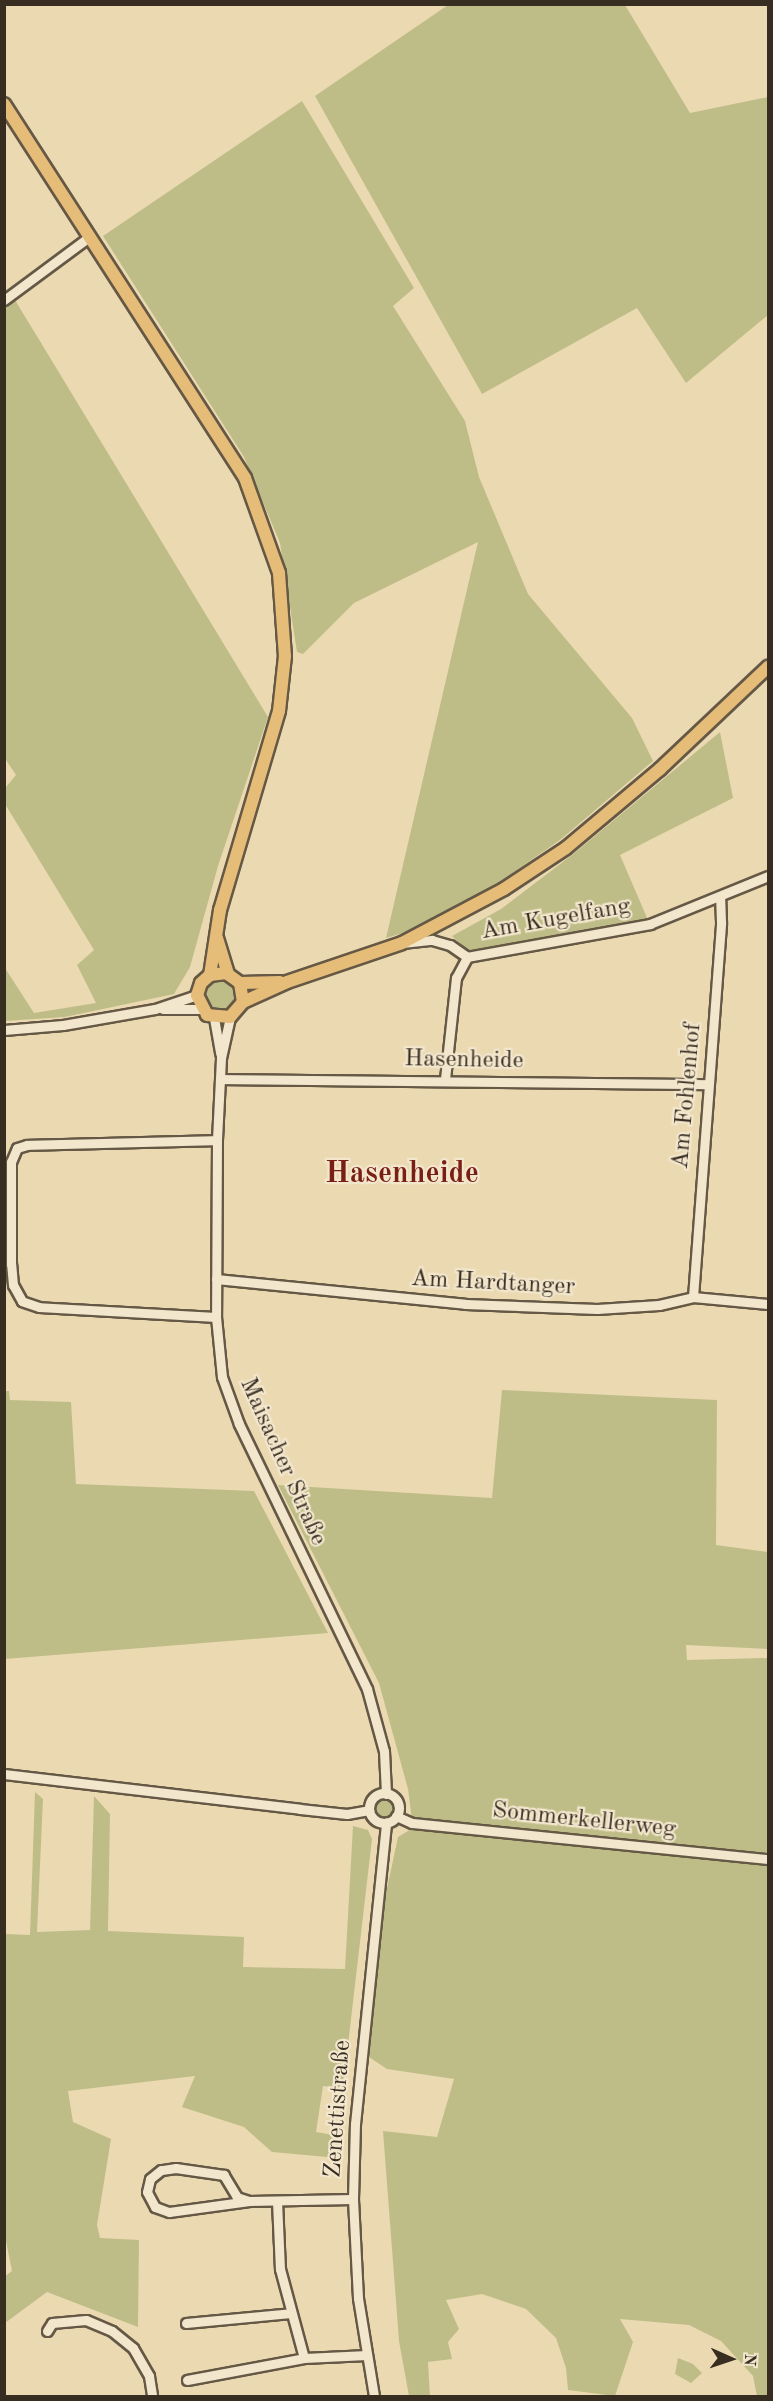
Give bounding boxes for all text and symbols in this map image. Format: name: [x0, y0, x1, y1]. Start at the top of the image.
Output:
street label: Am Kugelfang: [479, 893, 633, 947]
street label: Am Fohlenhof: [667, 1022, 709, 1170]
street label: Hasenheide: [404, 1046, 524, 1076]
district label: Hasenheide: [325, 1156, 479, 1192]
street label: Am Hardtanger: [410, 1265, 576, 1303]
street label: Maisacher Straße: [232, 1374, 332, 1550]
street label: Sommerkellerweg: [491, 1797, 677, 1845]
street label: Zenettistraße: [320, 2039, 358, 2179]
north arrow: [701, 2329, 761, 2389]
text: N: [741, 2353, 757, 2366]

